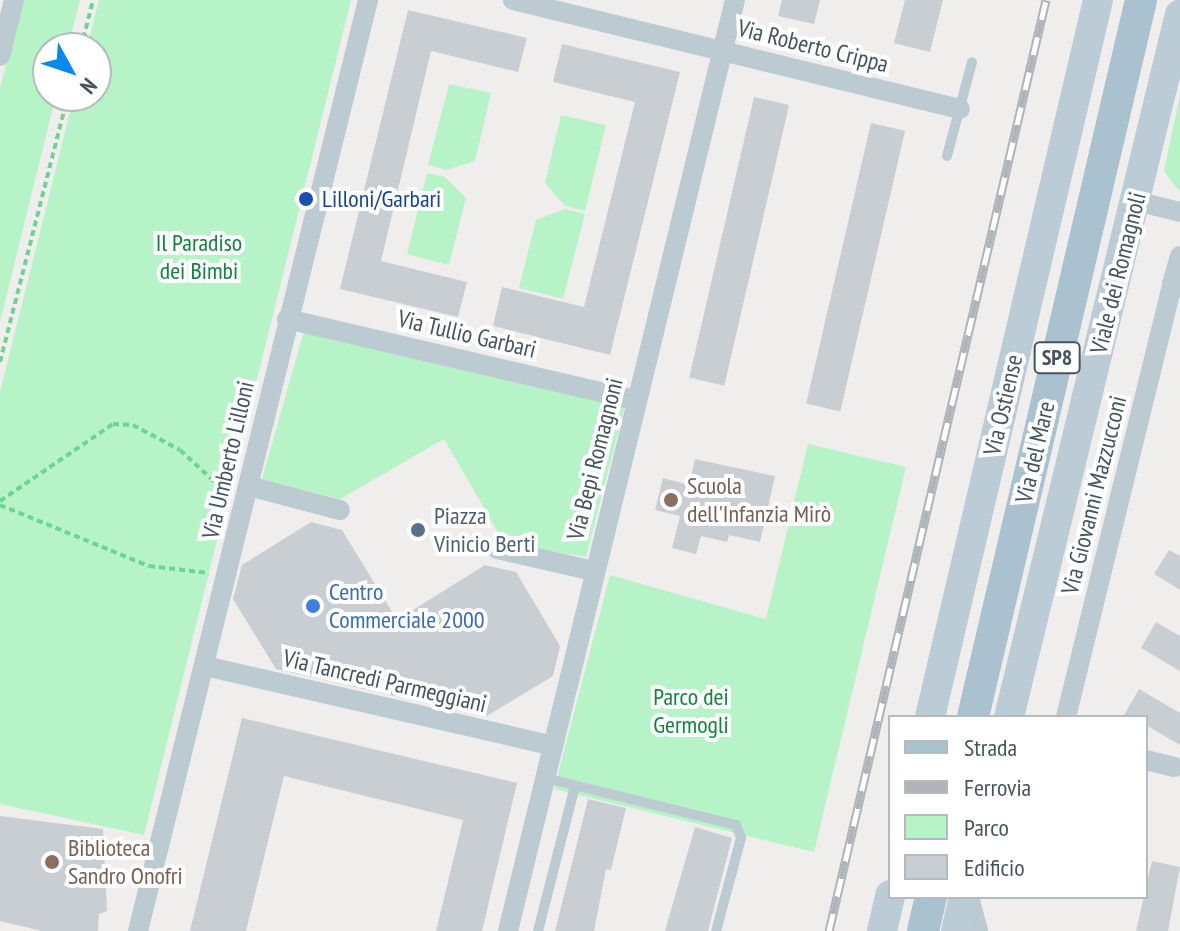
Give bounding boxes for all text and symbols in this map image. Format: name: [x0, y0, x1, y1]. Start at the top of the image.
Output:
street label: Via Roberto Crippa: [735, 13, 891, 79]
north arrow: [32, 32, 112, 112]
text: N: [74, 73, 103, 100]
place label: Lilloni/Garbari: [322, 185, 441, 213]
street label: Viale dei Romagnoli: [1084, 189, 1152, 357]
marker: Lilloni/Garbari: [297, 190, 315, 208]
park label: Il Paradiso dei Bimbi: [156, 229, 242, 285]
street label: Via Tullio Garbari: [395, 304, 539, 364]
road number: SP8: [1033, 340, 1081, 376]
street label: Via Ostiense: [977, 352, 1029, 458]
street label: Via Bepi Romagnoni: [561, 375, 629, 543]
street label: Via Umberto Lilloni: [196, 378, 260, 542]
street label: Via Giovanni Mazzucconi: [1055, 393, 1133, 597]
street label: Via del Mare: [1009, 398, 1061, 506]
place label: Scuola dell'Infanzia Mirò: [687, 472, 831, 528]
marker: Scuola dell'Infanzia Mirò: [662, 491, 680, 509]
place label: Piazza Vinicio Berti: [434, 502, 535, 558]
marker: Piazza Vinicio Berti: [409, 521, 427, 539]
place label: Centro Commerciale 2000: [329, 578, 485, 634]
marker: Centro Commerciale 2000: [304, 597, 322, 615]
street label: Via Tancredi Parmeggiani: [280, 644, 490, 718]
park label: Parco dei Germogli: [653, 683, 729, 739]
legend: [888, 715, 1148, 899]
text: Strada: [964, 732, 1017, 763]
text: Ferrovia: [964, 772, 1031, 803]
text: Parco: [964, 812, 1009, 843]
place label: Biblioteca Sandro Onofri: [68, 834, 183, 890]
text: Edificio: [964, 852, 1025, 883]
marker: Biblioteca Sandro Onofri: [43, 853, 61, 871]

